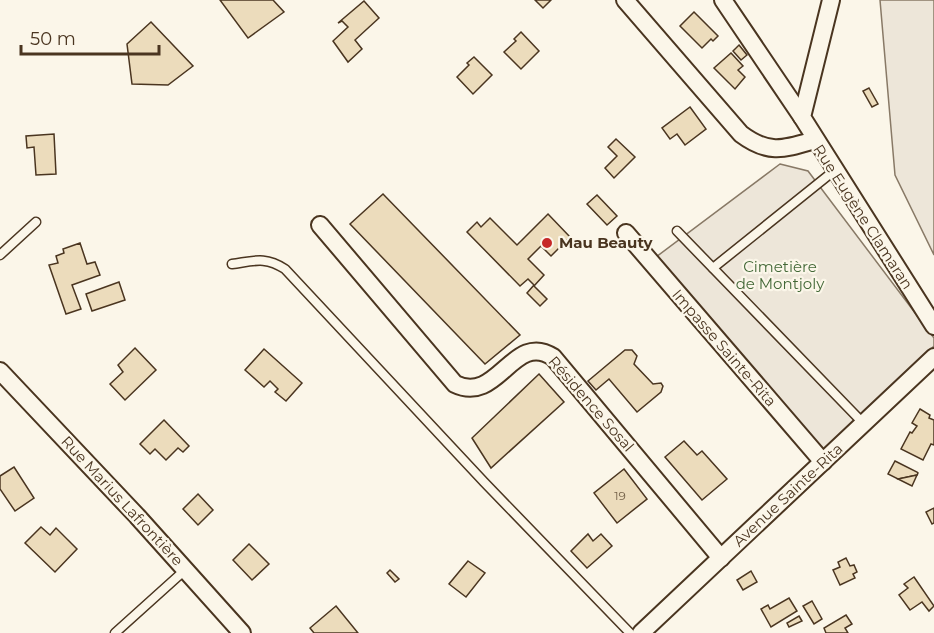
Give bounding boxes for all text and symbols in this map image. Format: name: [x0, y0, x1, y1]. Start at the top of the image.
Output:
scale bar: [21, 18, 159, 56]
text: 50 m: [30, 28, 76, 50]
street label: Rue Eugène Clamaran: [809, 141, 917, 293]
place label: Mau Beauty: [559, 233, 654, 252]
marker: Mau Beauty: [540, 236, 554, 250]
park label: Cimetière de Montjoly: [736, 257, 825, 293]
street label: Impasse Sainte-Rita: [668, 285, 781, 410]
street label: Résidence Sosal: [545, 352, 638, 455]
street label: Rue Marius Lafrontière: [57, 432, 187, 570]
street label: Avenue Sainte-Rita: [729, 439, 846, 550]
house number: 19: [614, 488, 626, 503]

